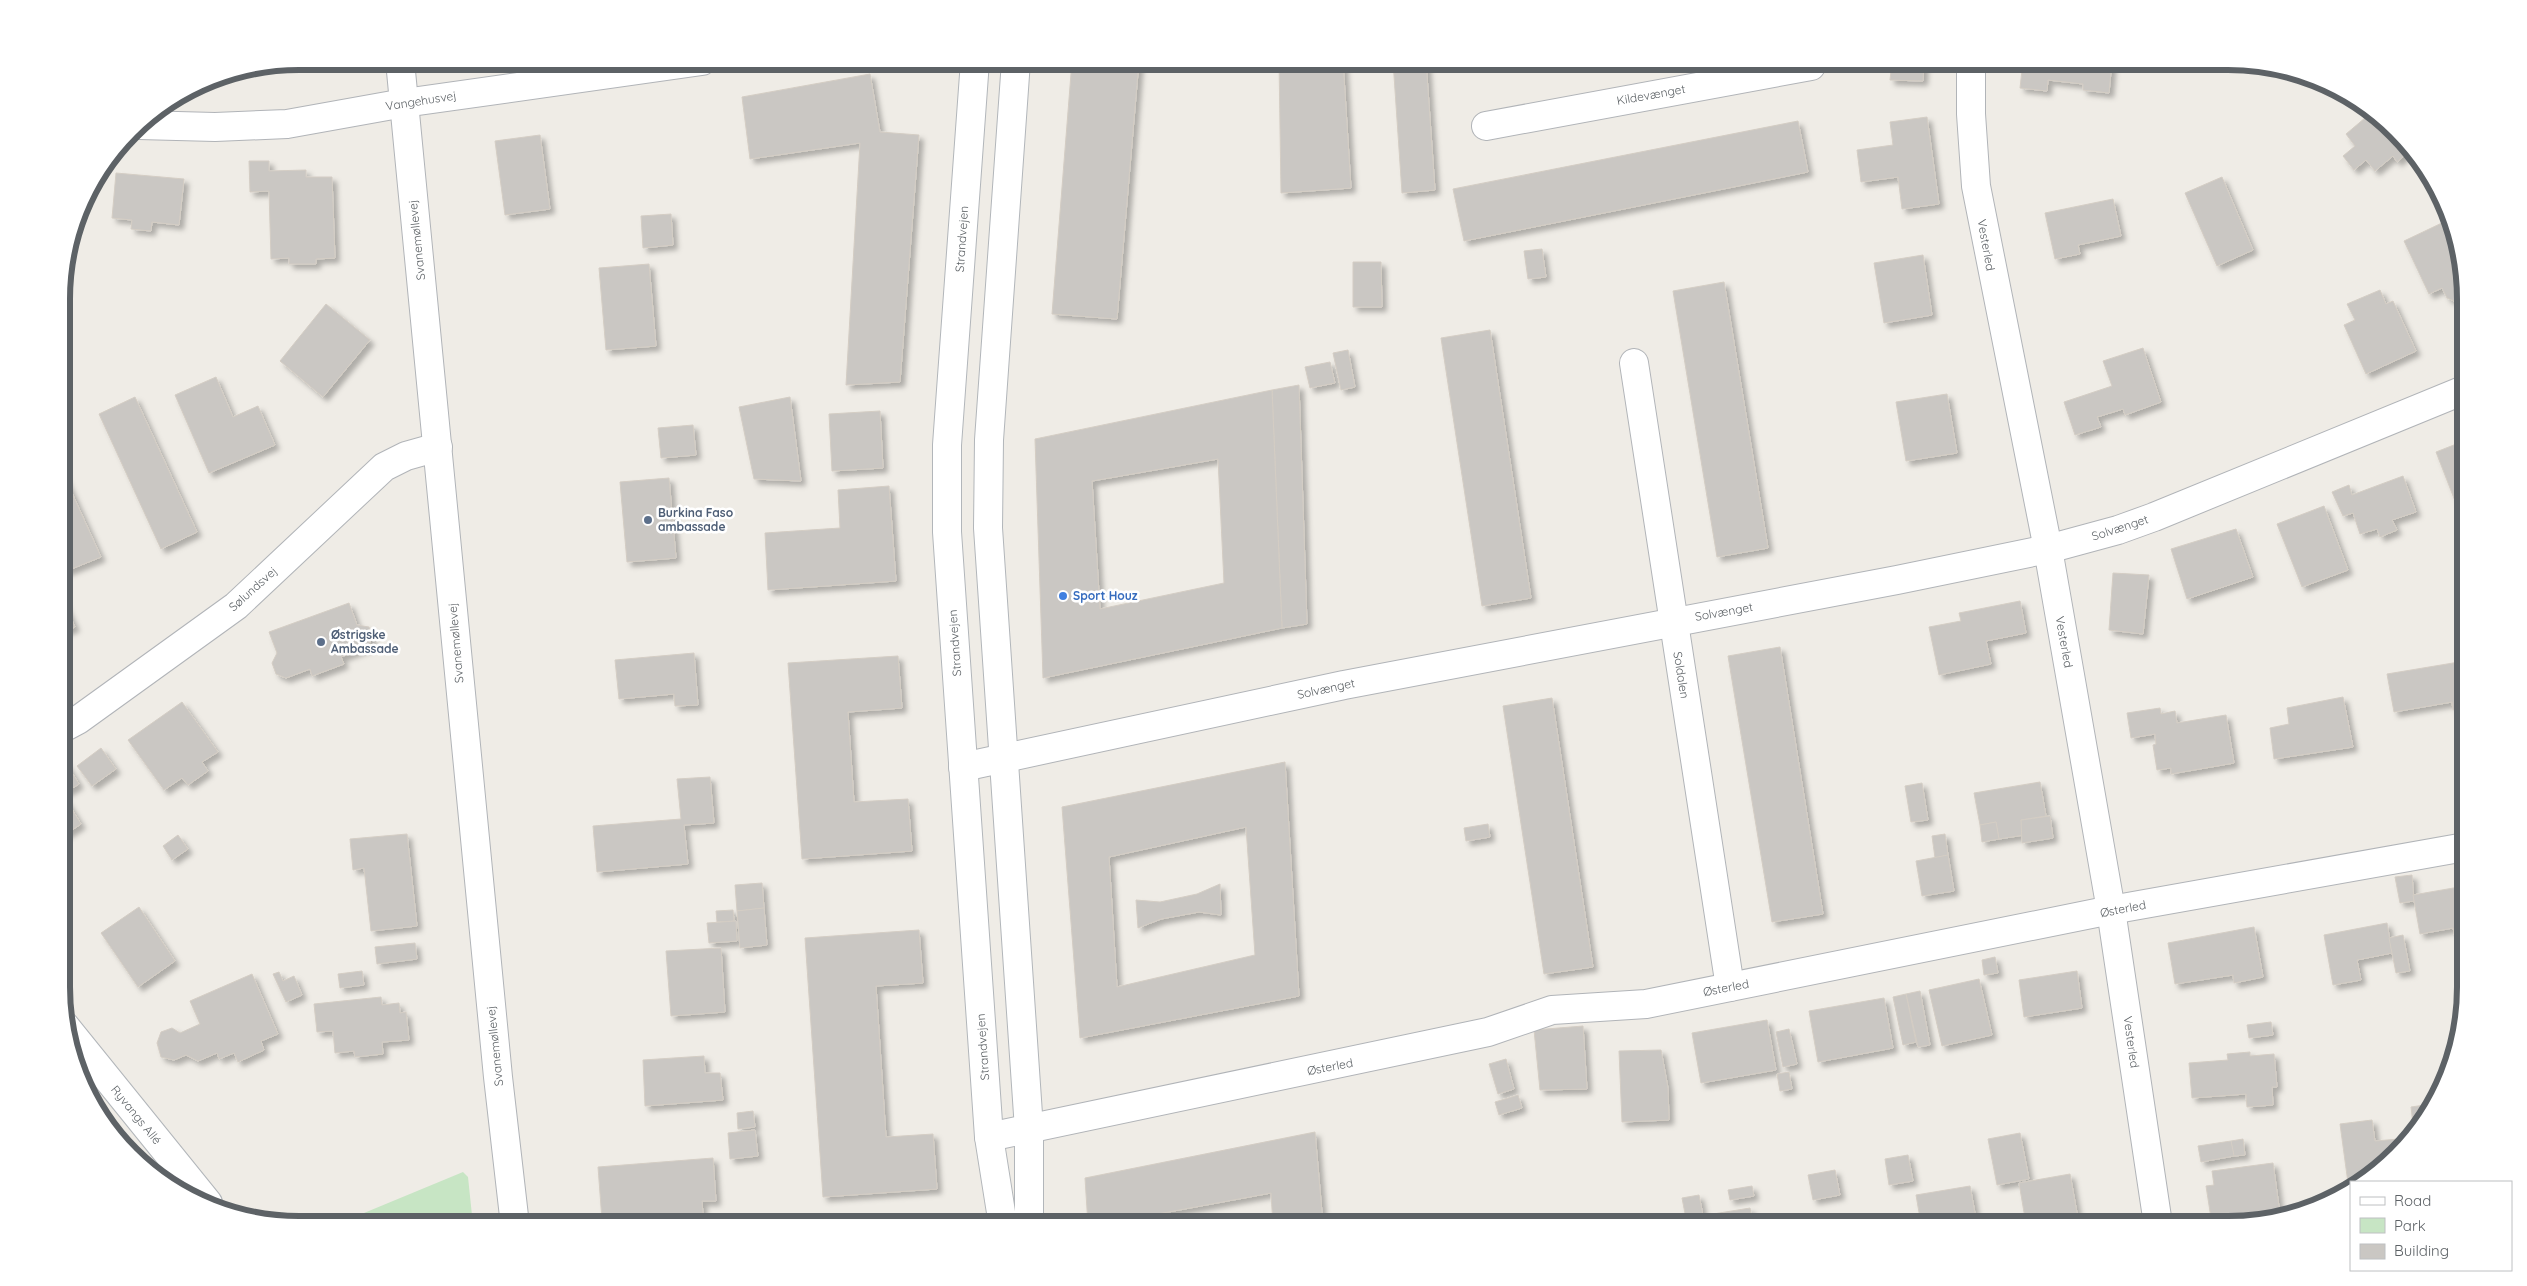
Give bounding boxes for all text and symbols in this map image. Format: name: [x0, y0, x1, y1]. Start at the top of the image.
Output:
street label: Kildevænget: [1615, 81, 1686, 108]
street label: Vangehusvej: [384, 87, 457, 114]
street label: Svanemøllevej: [405, 199, 428, 281]
street label: Strandvejen: [952, 205, 971, 273]
street label: Vesterled: [1975, 218, 1998, 272]
place label: Burkina Faso ambassade: [658, 505, 734, 534]
street label: Solvænget: [2090, 511, 2150, 544]
marker: Burkina Faso ambassade: [642, 514, 654, 526]
street label: Sølundsvej: [225, 563, 280, 614]
place label: Sport Houz: [1073, 588, 1138, 603]
marker: Sport Houz: [1057, 590, 1069, 602]
street label: Solvænget: [1694, 599, 1754, 624]
street label: Svanemøllevej: [445, 602, 466, 684]
street label: Strandvejen: [945, 609, 964, 677]
street label: Vesterled: [2053, 615, 2076, 669]
place label: Østrigske Ambassade: [331, 627, 399, 656]
marker: Østrigske Ambassade: [315, 636, 327, 648]
street label: Soldalen: [1670, 650, 1693, 700]
street label: Solvænget: [1296, 675, 1356, 702]
street label: Østerled: [2099, 897, 2147, 920]
street label: Østerled: [1702, 976, 1750, 999]
street label: Svanemøllevej: [483, 1005, 506, 1087]
street label: Strandvejen: [973, 1013, 992, 1081]
street label: Vesterled: [2120, 1015, 2143, 1069]
street label: Østerled: [1306, 1055, 1354, 1078]
street label: Ryvangs Allé: [108, 1082, 165, 1147]
legend: [2350, 1181, 2512, 1271]
text: Road: [2394, 1191, 2431, 1210]
text: Park: [2394, 1216, 2426, 1235]
text: Building: [2394, 1241, 2449, 1260]

